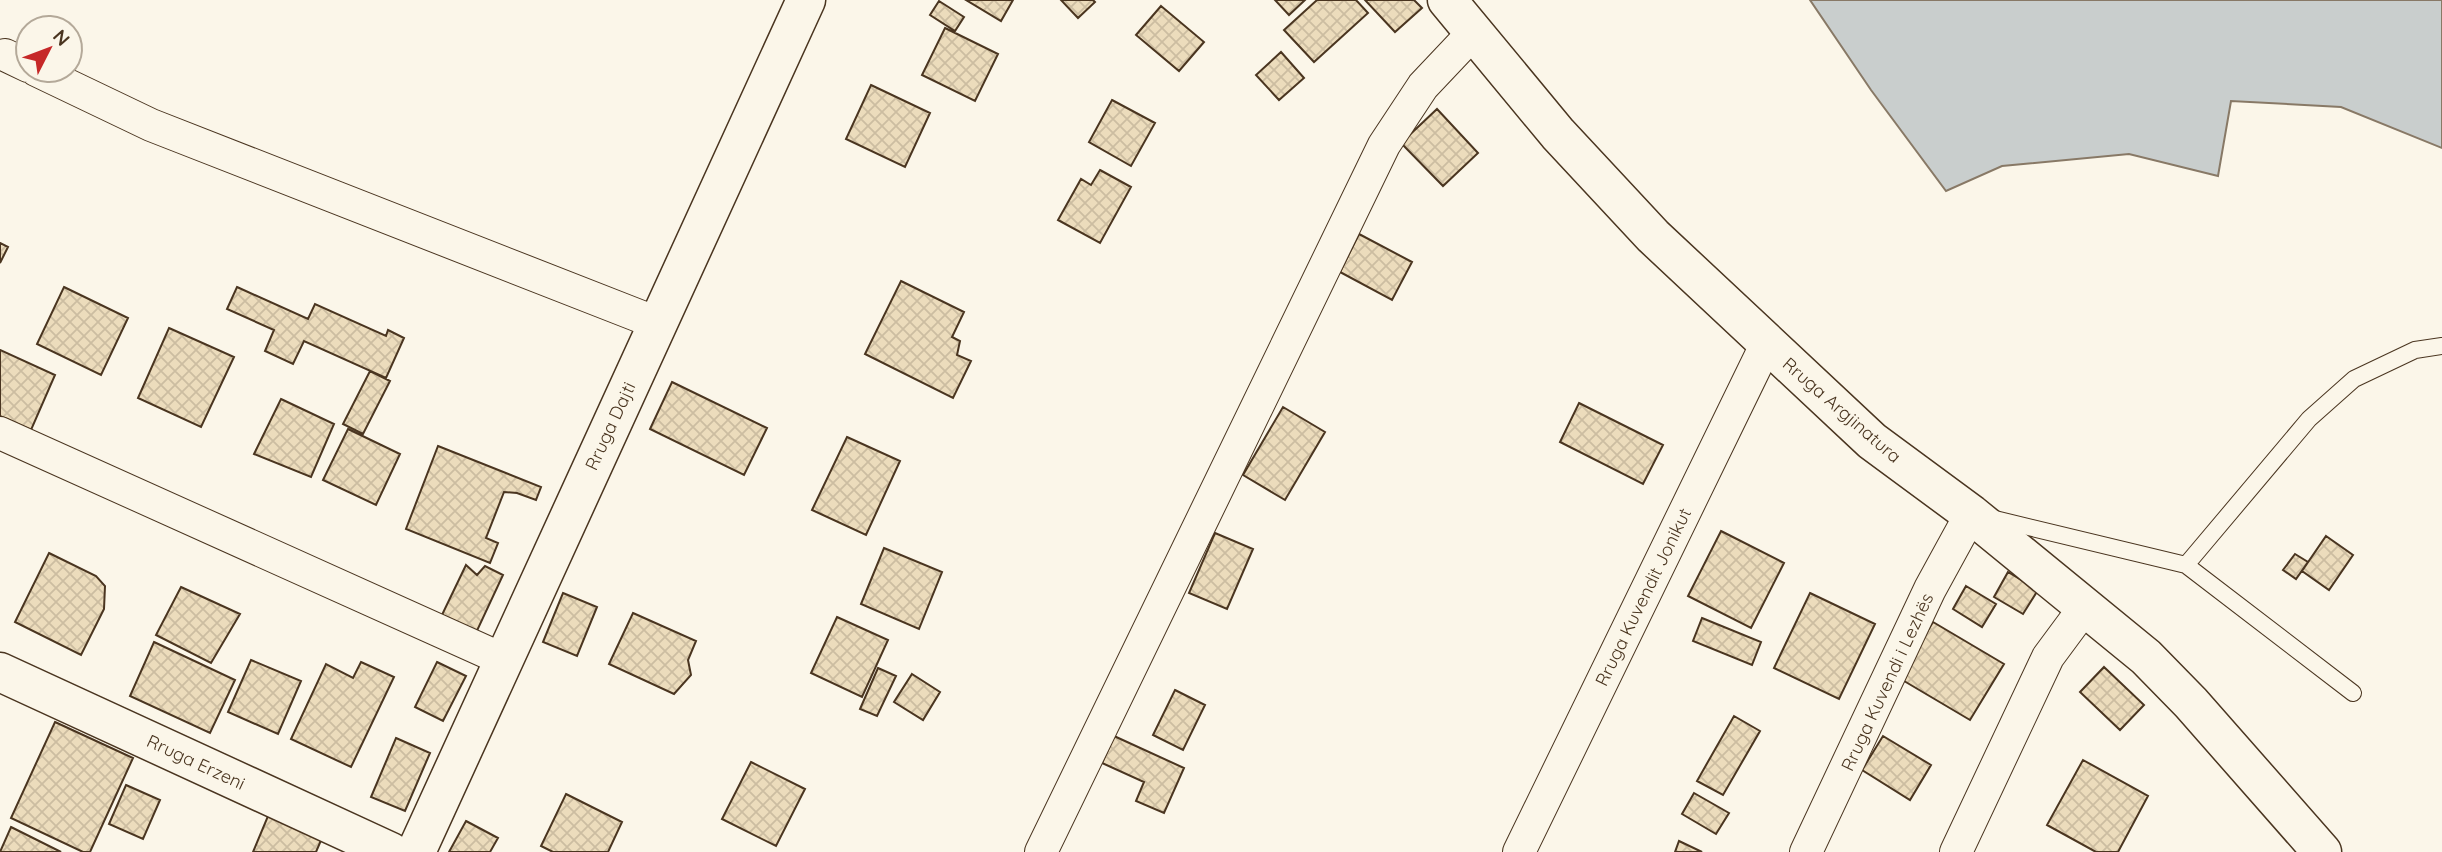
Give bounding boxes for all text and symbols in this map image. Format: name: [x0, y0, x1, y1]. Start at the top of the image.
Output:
north arrow: [14, 14, 84, 84]
text: N: [48, 24, 75, 51]
street label: Rruga Argjinatura: [1778, 352, 1906, 468]
street label: Rruga Dajti: [580, 378, 640, 474]
street label: Rruga Kuvendit Jonikut: [1590, 504, 1696, 690]
street label: Rruga Kuvendi i Lezhës: [1836, 589, 1938, 775]
street label: Rruga Erzeni: [143, 729, 249, 795]

